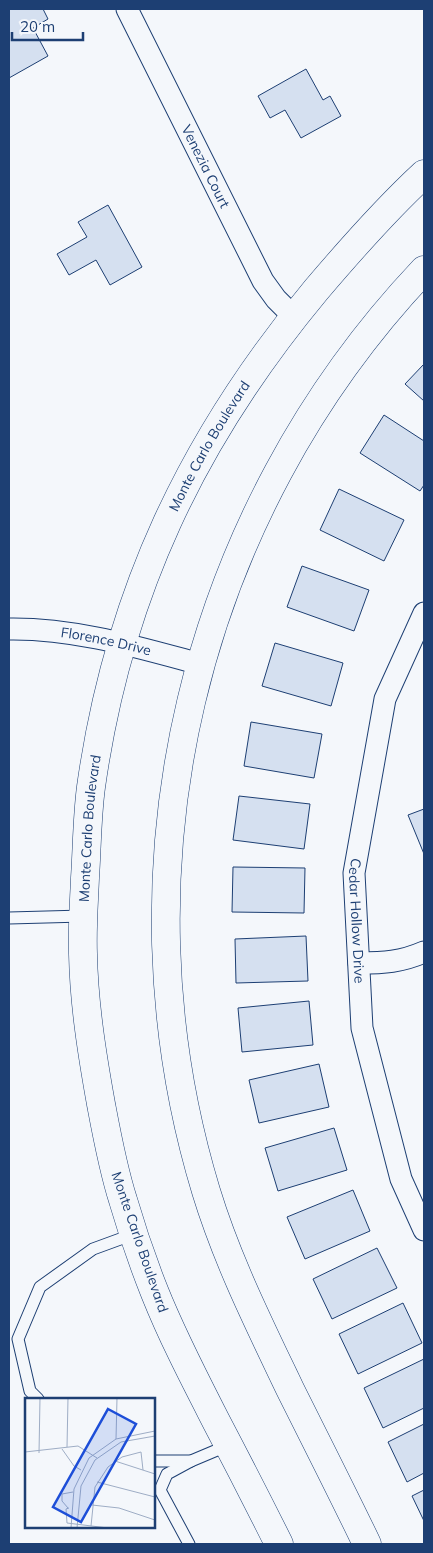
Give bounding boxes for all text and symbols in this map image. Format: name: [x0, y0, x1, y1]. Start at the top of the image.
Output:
scale bar: [12, 10, 84, 42]
text: 20 m: [20, 17, 55, 36]
street label: Venezia Court: [177, 122, 234, 211]
street label: Monte Carlo Boulevard: [165, 377, 254, 514]
street label: Florence Drive: [60, 623, 153, 659]
street label: Monte Carlo Boulevard: [75, 753, 105, 903]
street label: Cedar Hollow Drive: [345, 857, 369, 984]
street label: Monte Carlo Boulevard: [107, 1169, 173, 1315]
inset map: [25, 1398, 155, 1528]

